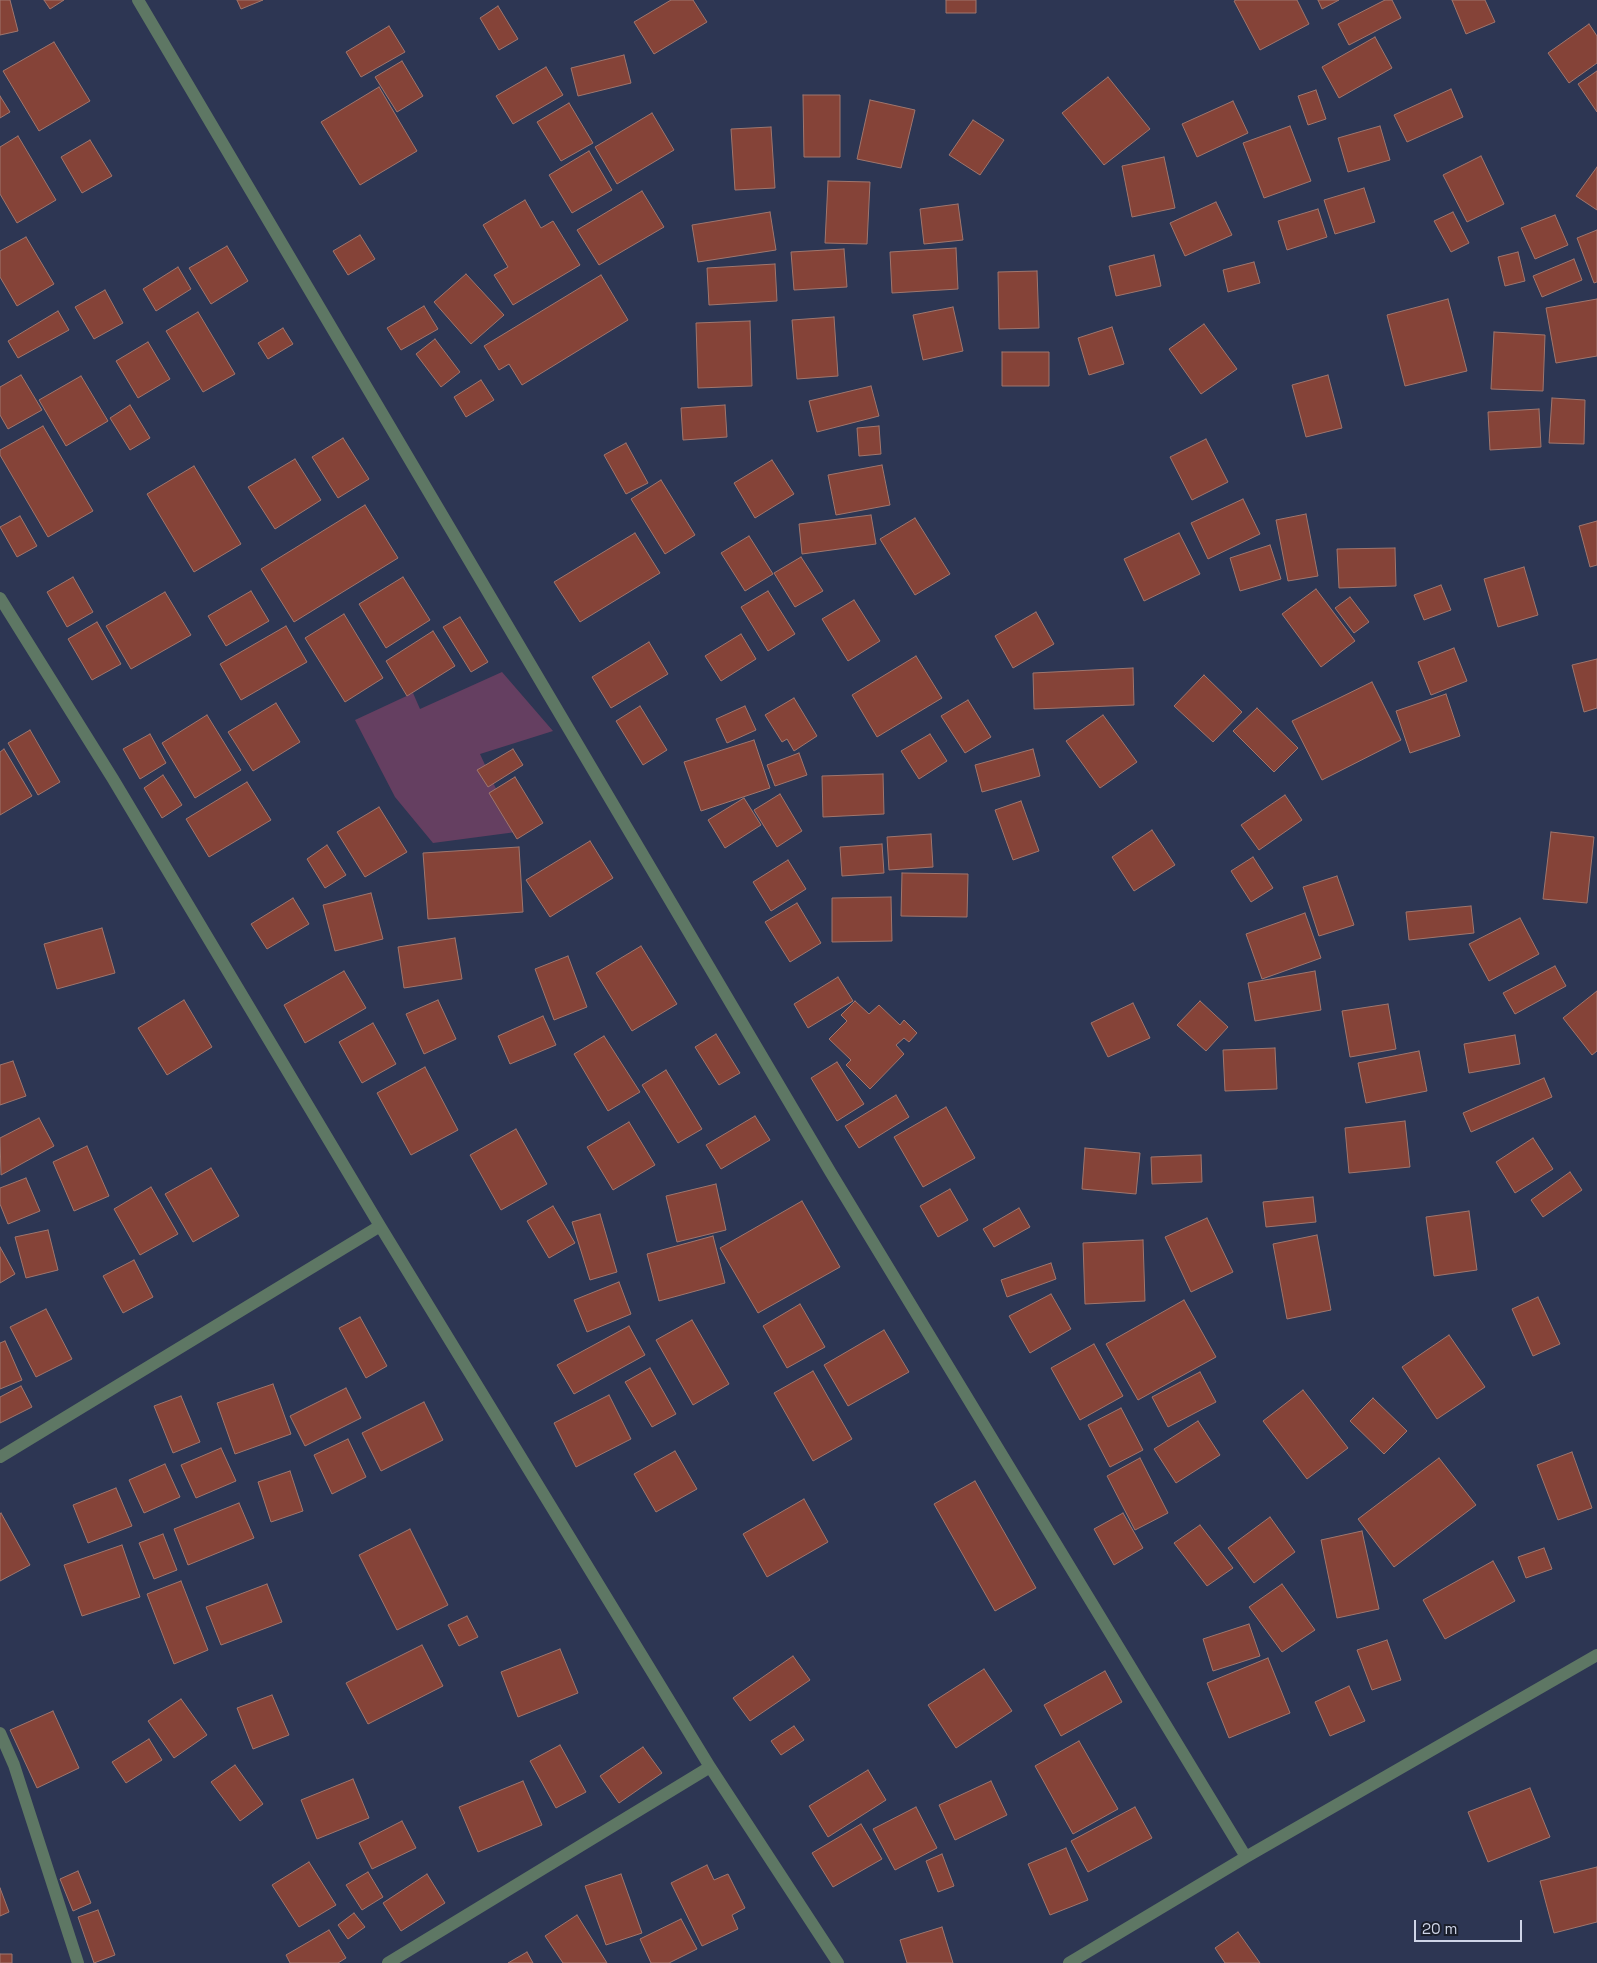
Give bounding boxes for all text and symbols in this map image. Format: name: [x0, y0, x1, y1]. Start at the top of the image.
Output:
scale bar: [1417, 1910, 1524, 1942]
text: 20 m: [1422, 1919, 1457, 1938]

